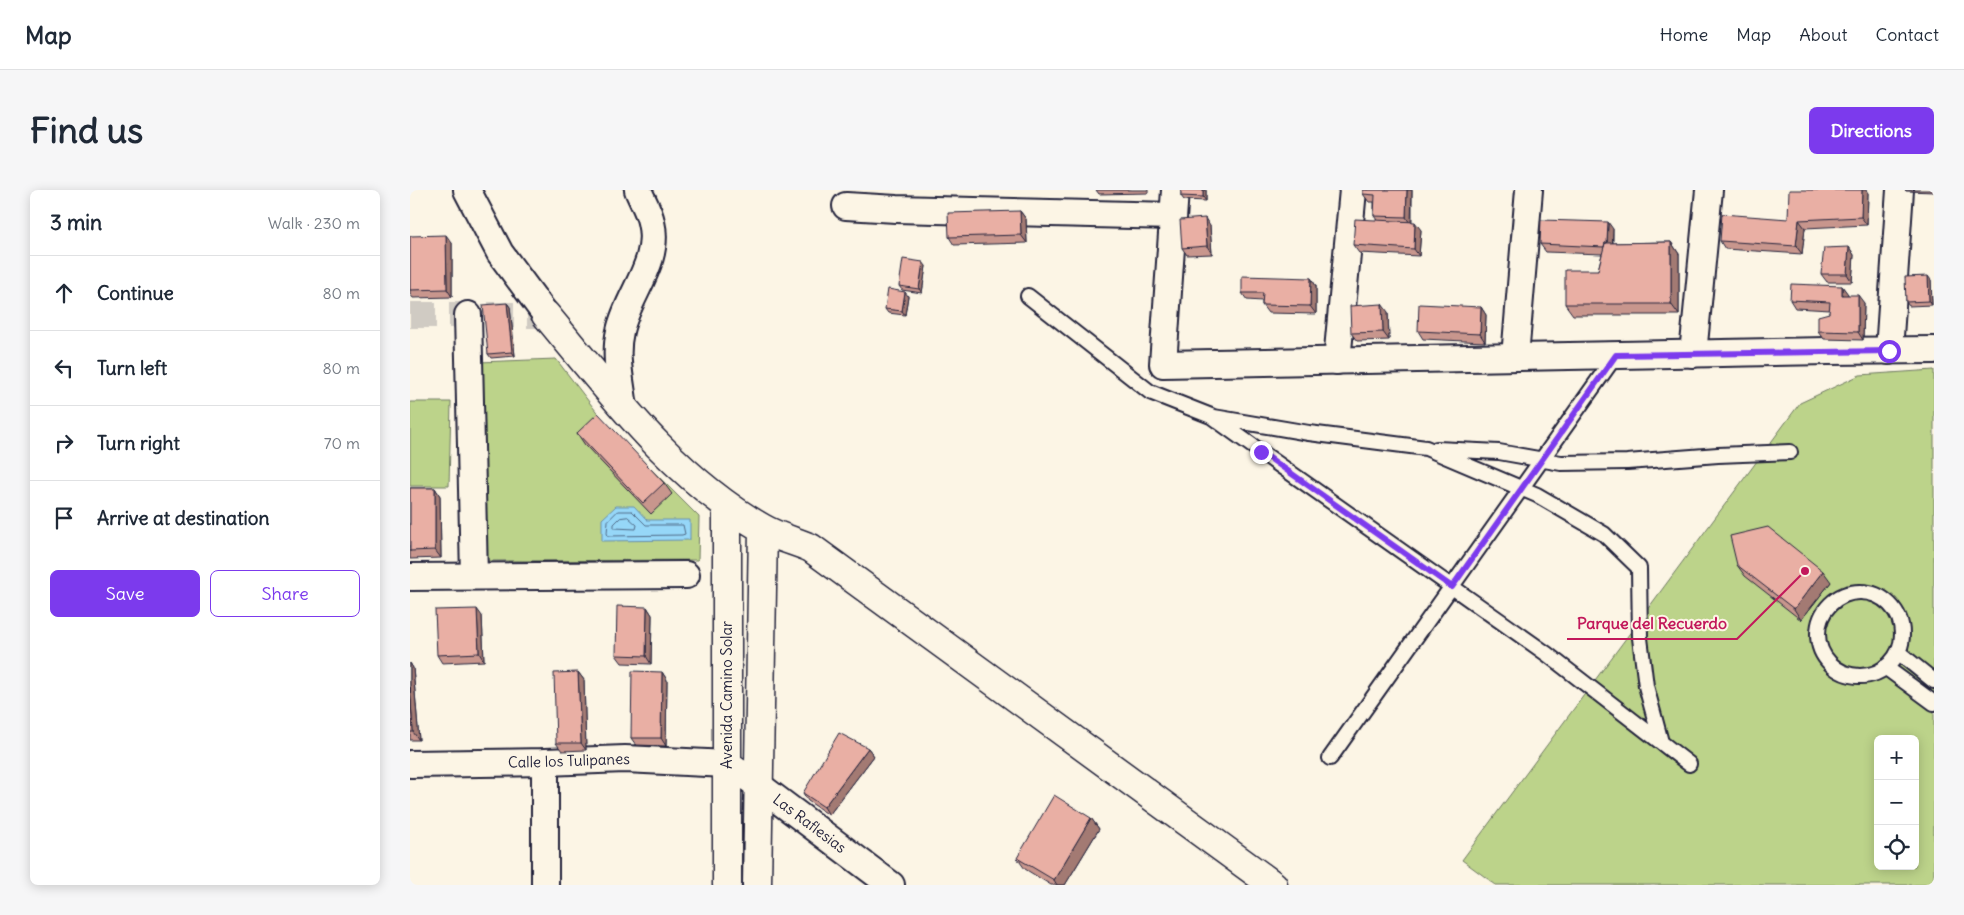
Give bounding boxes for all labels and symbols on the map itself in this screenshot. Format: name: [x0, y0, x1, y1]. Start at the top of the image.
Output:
route start: [1878, 340, 1901, 363]
route end: [1250, 441, 1273, 464]
callout: Parque del Recuerdo: [1567, 608, 1737, 639]
text: Parque del Recuerdo: [1577, 613, 1727, 634]
street label: Avenida Camino Solar: [717, 621, 736, 769]
street label: Calle los Tulipanes: [508, 749, 631, 772]
street label: Las Raflesias: [769, 790, 850, 857]

